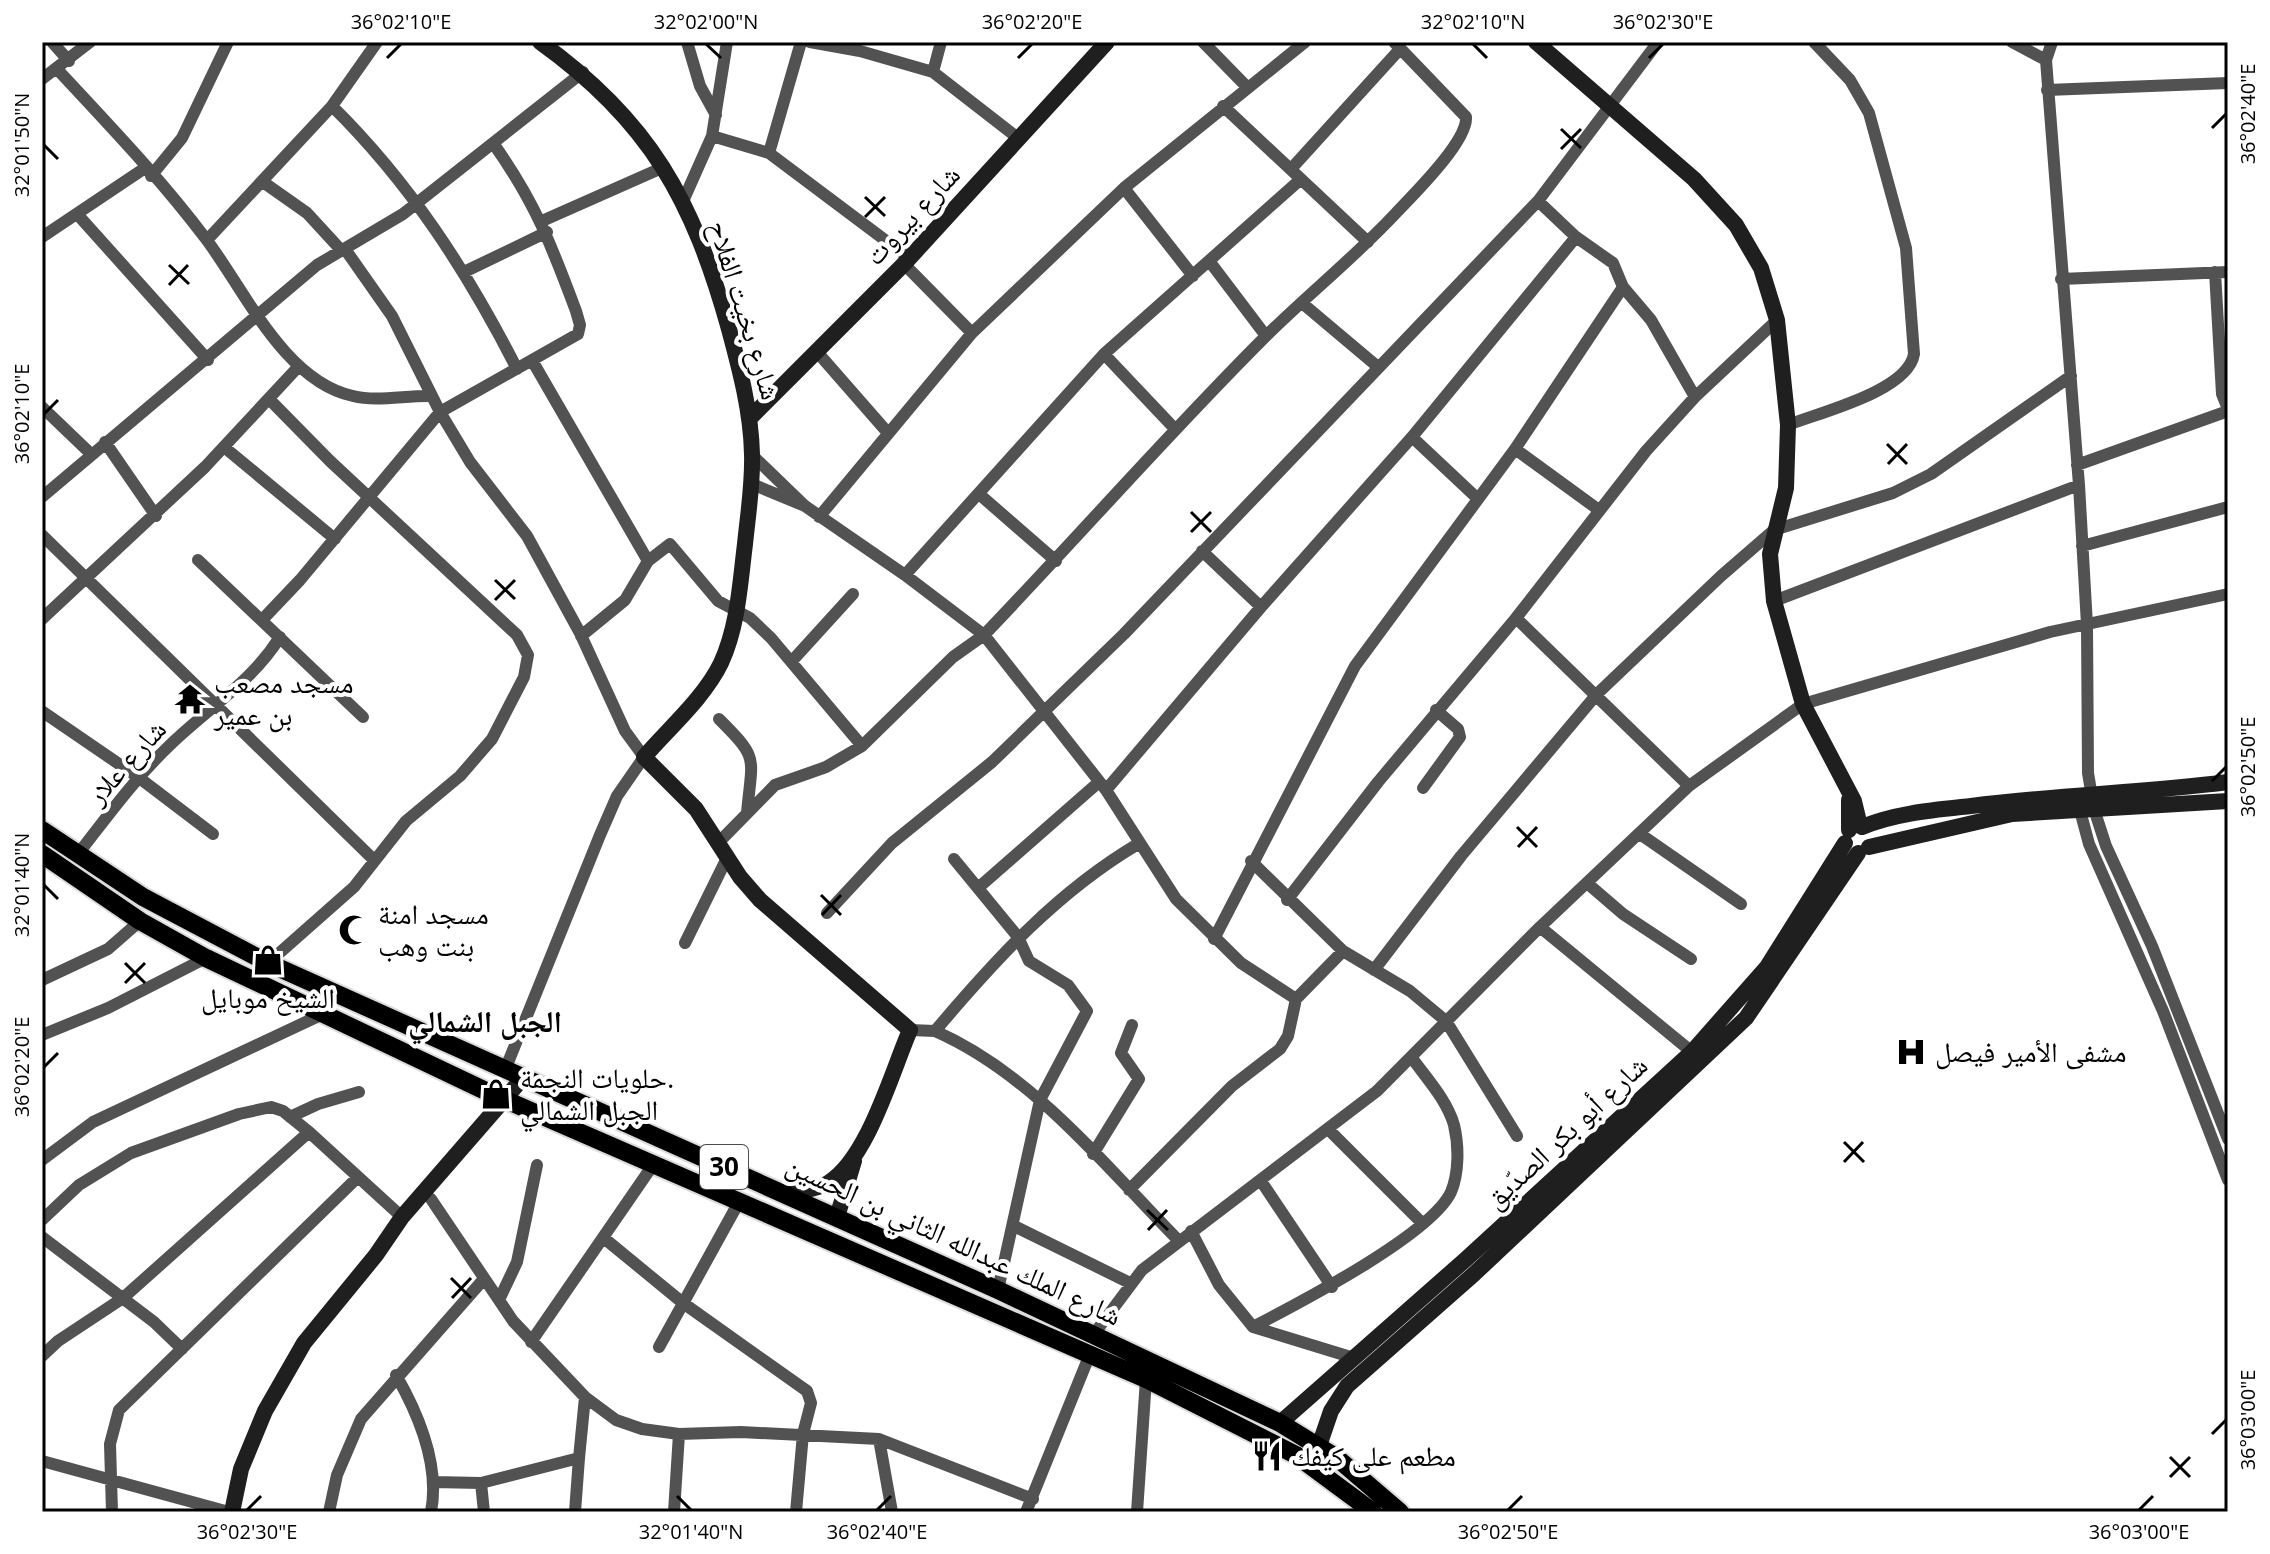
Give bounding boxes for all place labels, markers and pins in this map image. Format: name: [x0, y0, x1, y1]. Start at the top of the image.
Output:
place label: مسجد مصعب بن عمير: [213, 663, 354, 733]
temple icon: مسجد مصعب بن عمير: [173, 682, 207, 716]
place label: مسجد امنة بنت وهب: [378, 894, 489, 964]
mosque icon: مسجد امنة بنت وهب: [337, 913, 371, 947]
shop icon: الشيخ موبايل: [251, 943, 285, 977]
place label: الشيخ موبايل: [201, 978, 335, 1016]
place label: مشفى الأمير فيصل: [1935, 1032, 2126, 1070]
hospital icon: مشفى الأمير فيصل: [1894, 1035, 1928, 1069]
place label: حلويات النجمة. الجبل الشمالي: [520, 1058, 674, 1133]
shop icon: حلويات النجمة. الجبل الشمالي: [479, 1077, 513, 1111]
place label: مطعم على كيفك: [1291, 1436, 1456, 1475]
restaurant icon: مطعم على كيفك: [1250, 1439, 1284, 1473]

